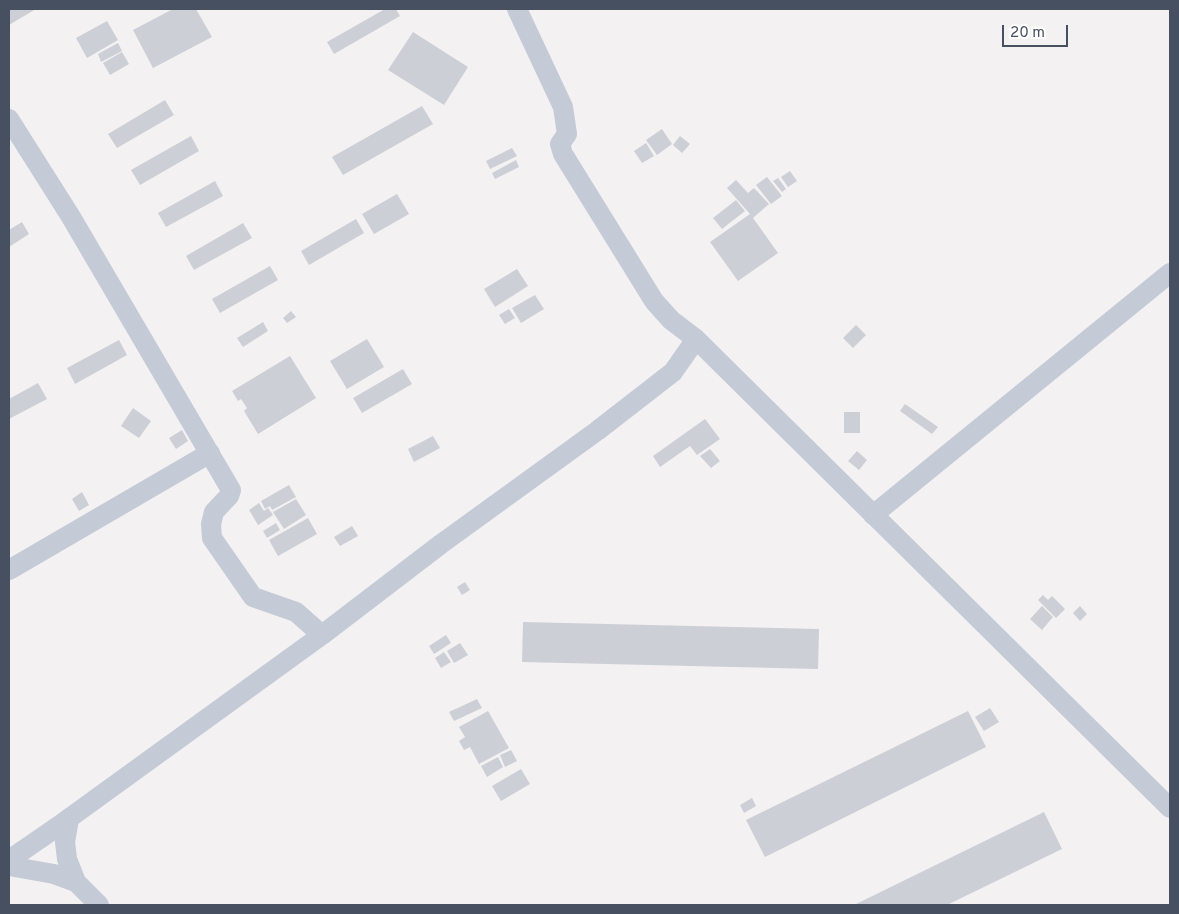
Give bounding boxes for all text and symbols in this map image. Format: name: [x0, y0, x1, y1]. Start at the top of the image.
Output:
scale bar: [1004, 15, 1070, 47]
text: 20 m: [1010, 24, 1045, 43]

